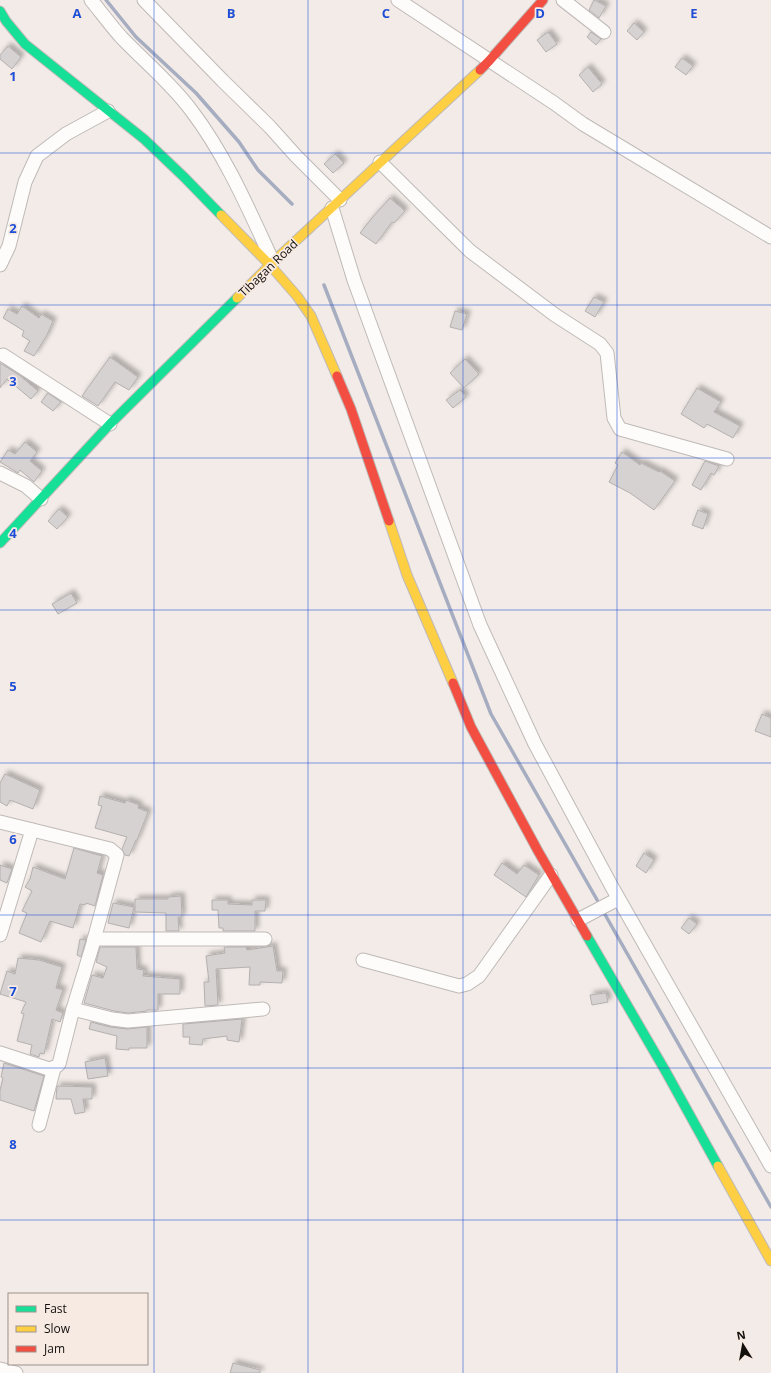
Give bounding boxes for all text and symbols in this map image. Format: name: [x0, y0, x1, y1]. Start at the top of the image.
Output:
text: A: [73, 4, 82, 22]
text: B: [227, 4, 236, 22]
text: C: [382, 4, 390, 22]
text: D: [535, 4, 545, 22]
text: E: [690, 4, 698, 22]
text: 1: [9, 67, 17, 85]
text: 2: [9, 219, 17, 237]
street label: Tibagan Road: [235, 236, 301, 300]
text: 3: [9, 372, 17, 390]
text: 4: [9, 524, 17, 542]
text: 5: [9, 677, 17, 695]
text: 6: [9, 830, 17, 848]
text: 7: [9, 982, 17, 1000]
text: 8: [9, 1135, 17, 1153]
legend: [8, 1293, 148, 1365]
text: Fast: [44, 1300, 67, 1317]
text: Slow: [44, 1320, 71, 1337]
north arrow: [723, 1325, 763, 1365]
text: N: [735, 1326, 747, 1343]
text: Jam: [43, 1340, 65, 1357]

